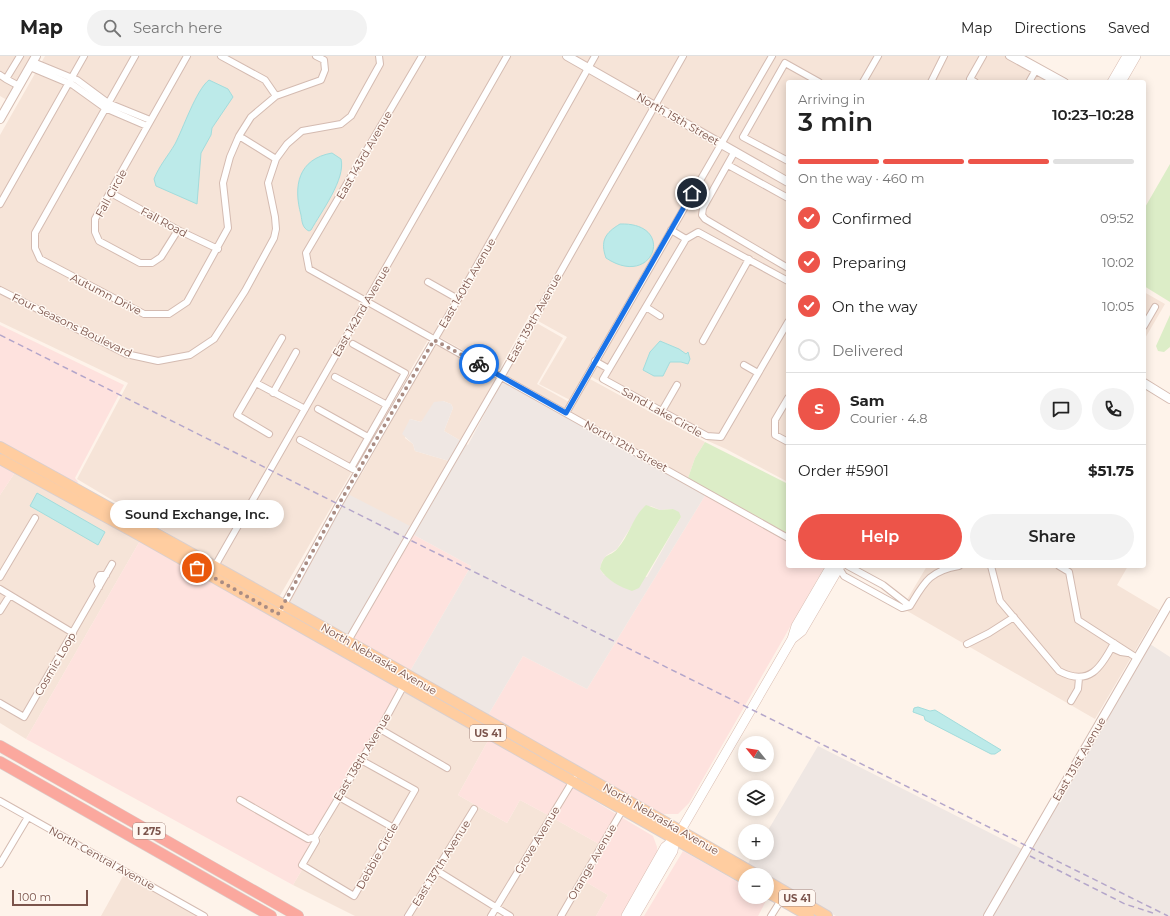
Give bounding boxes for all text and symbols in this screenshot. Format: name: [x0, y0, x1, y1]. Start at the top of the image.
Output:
search box: [87, 10, 367, 46]
text: Map: [20, 16, 63, 39]
icon: search: [101, 17, 123, 39]
text: Search here: [133, 18, 222, 37]
text: Map: [961, 19, 992, 37]
text: Directions: [1014, 19, 1086, 37]
text: Saved: [1108, 19, 1150, 37]
street label: North 15th Street: [634, 90, 722, 149]
text: Arriving in: [798, 91, 865, 107]
text: 10:23–10:28: [1052, 105, 1134, 124]
text: 3 min: [798, 106, 873, 138]
street label: East 143rd Avenue: [333, 108, 395, 202]
street label: Fall Circle: [92, 166, 130, 219]
text: On the way · 460 m: [798, 170, 924, 186]
pin: [675, 176, 709, 210]
icon: home: [681, 182, 703, 204]
street label: Fall Road: [138, 204, 190, 240]
icon: check: [798, 207, 820, 229]
text: Confirmed: [832, 209, 912, 228]
text: 09:52: [1100, 210, 1134, 226]
street label: East 140th Avenue: [436, 235, 499, 330]
icon: check: [798, 251, 820, 273]
text: Preparing: [832, 253, 907, 272]
text: 10:02: [1102, 254, 1134, 270]
street label: East 142nd Avenue: [329, 262, 393, 359]
street label: Autumn Drive: [68, 270, 144, 318]
street label: East 139th Avenue: [504, 271, 564, 365]
street label: Four Seasons Boulevard: [10, 290, 134, 360]
icon: check: [798, 295, 820, 317]
text: On the way: [832, 297, 917, 316]
text: 10:05: [1102, 298, 1134, 314]
text: Delivered: [832, 341, 904, 360]
courier: [459, 344, 499, 384]
icon: bike: [468, 353, 490, 375]
street label: Sand Lake Circle: [619, 384, 705, 440]
button: chat: [1040, 388, 1082, 430]
button: phone: [1092, 388, 1134, 430]
text: Sam: [850, 391, 885, 410]
text: S: [814, 399, 824, 418]
text: Courier · 4.8: [850, 410, 928, 426]
street label: North 12th Street: [582, 417, 671, 475]
text: Order #5901: [798, 461, 889, 480]
text: $51.75: [1088, 461, 1134, 480]
callout: Sound Exchange, Inc.: [110, 500, 284, 528]
text: Sound Exchange, Inc.: [125, 506, 269, 522]
button: Help: [798, 514, 962, 560]
button: Share: [970, 514, 1134, 560]
pin: [180, 551, 214, 585]
icon: bag: [186, 557, 208, 579]
street label: North Nebraska Avenue: [319, 620, 440, 698]
street label: Cosmic Loop: [31, 630, 79, 698]
street label: East 138th Avenue: [330, 710, 394, 803]
street label: East 131st Avenue: [1049, 714, 1109, 804]
road number: US 41: [470, 725, 506, 741]
north arrow: [738, 736, 774, 772]
map controls: [738, 736, 774, 904]
street label: North Nebraska Avenue: [601, 780, 722, 858]
button: layers: [738, 780, 774, 816]
street label: Grove Avenue: [511, 803, 563, 876]
street label: East 137th Avenue: [409, 817, 473, 909]
street label: Debbie Circle: [353, 820, 401, 892]
street label: Orange Avenue: [565, 821, 620, 903]
street label: North Central Avenue: [47, 823, 158, 893]
road number: I 275: [133, 823, 165, 839]
button: +: [738, 824, 774, 860]
button: −: [738, 868, 774, 904]
scale bar: [12, 888, 88, 907]
text: 100 m: [18, 890, 51, 904]
road number: US 41: [779, 890, 815, 906]

